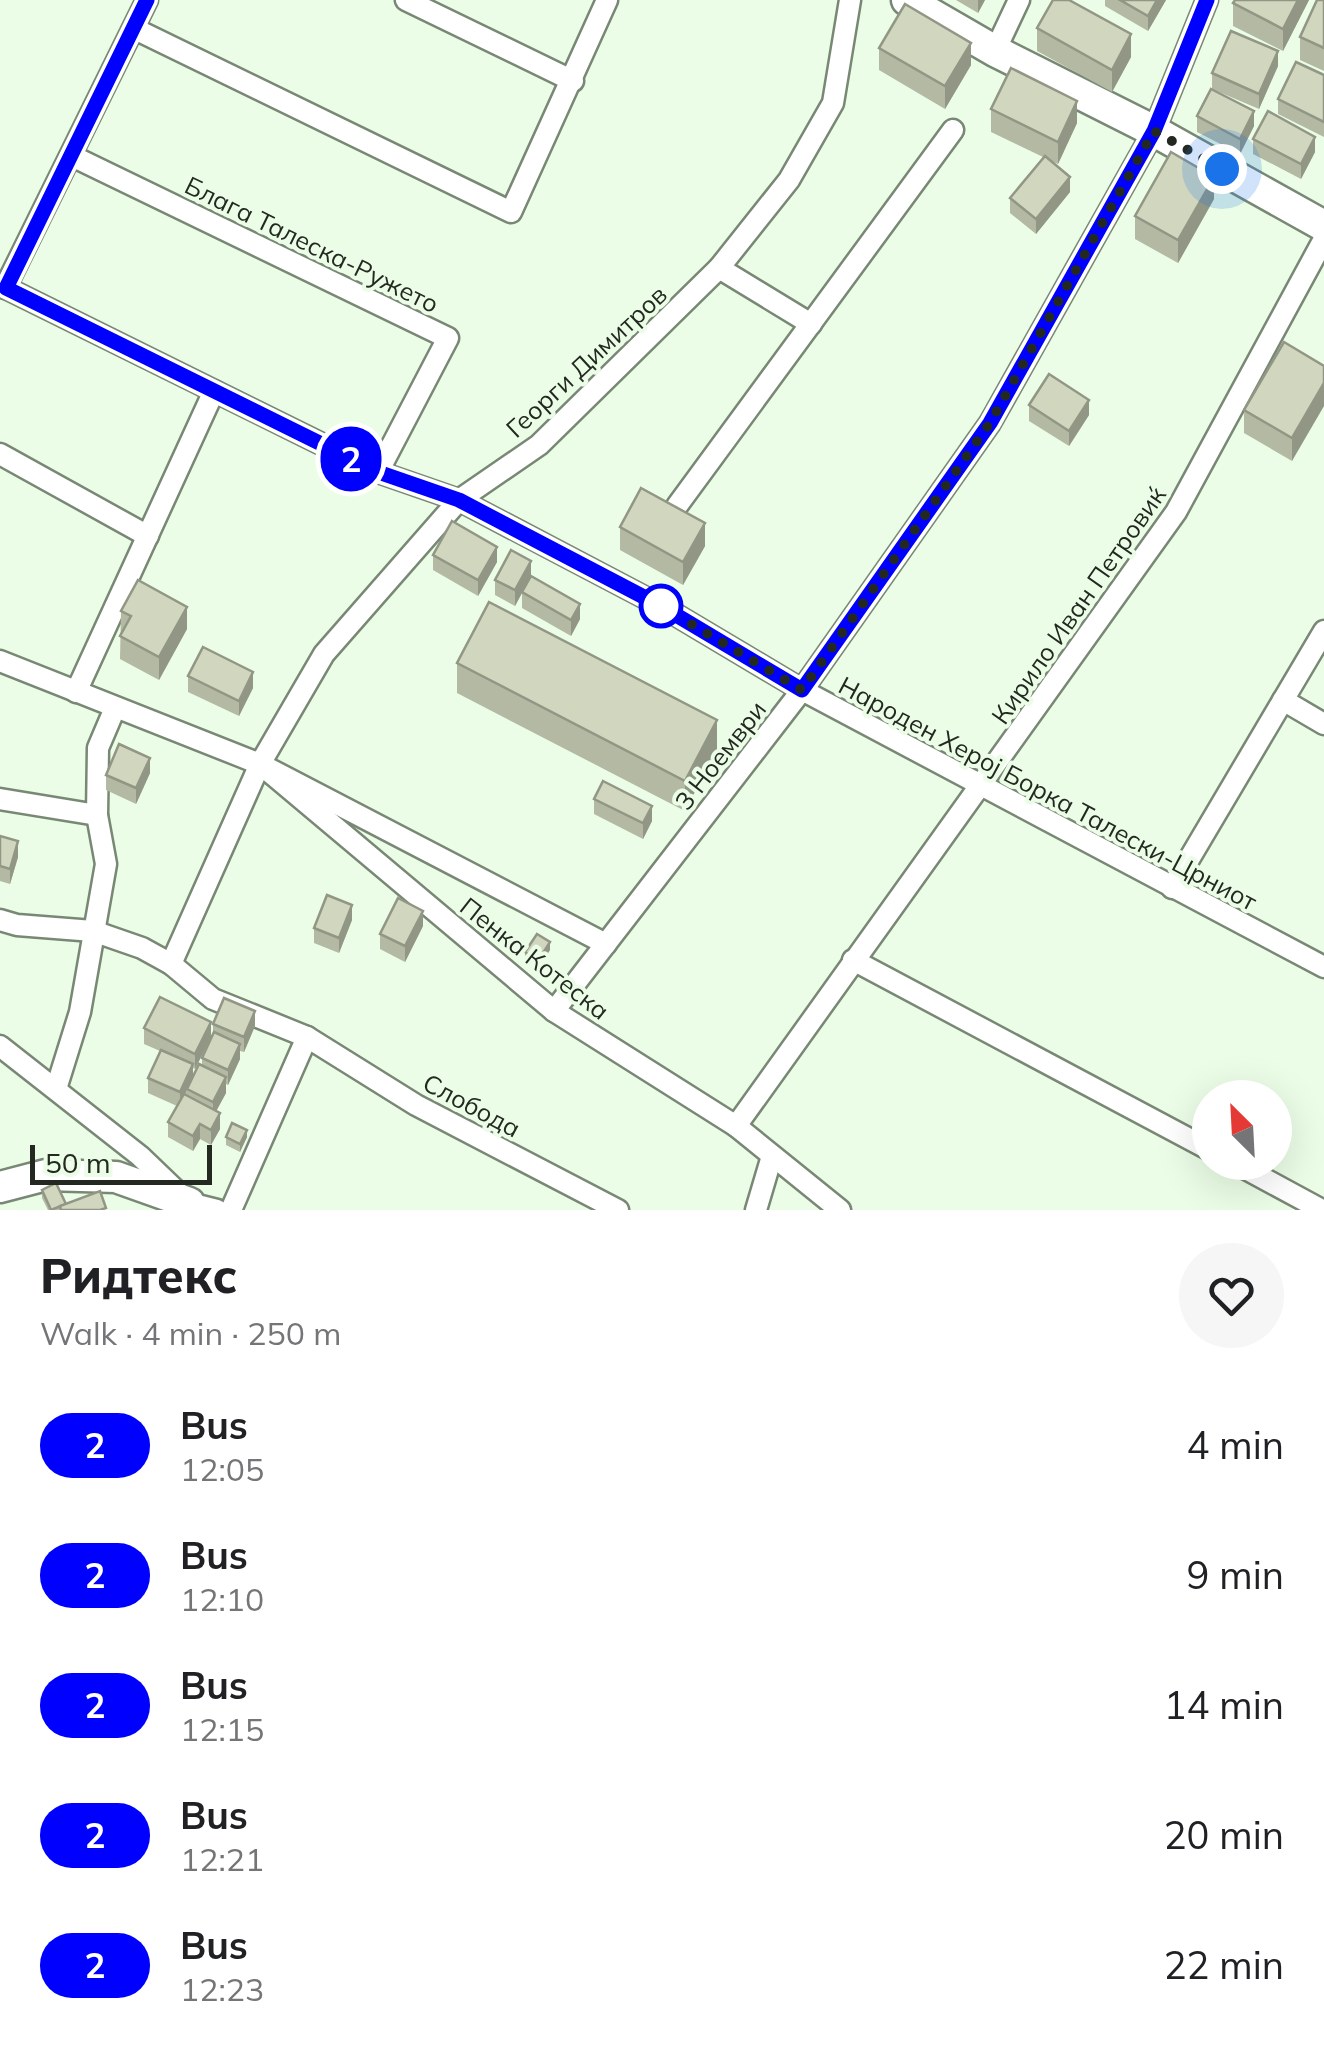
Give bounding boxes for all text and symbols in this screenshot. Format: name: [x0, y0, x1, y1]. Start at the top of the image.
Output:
your location: [1197, 144, 1247, 194]
street label: Блага Талеска-Ружето: [180, 169, 444, 319]
street label: Георги Димитров: [499, 278, 673, 444]
line badge: 2: [318, 426, 384, 492]
text: 2: [340, 437, 362, 481]
street label: Кирило Иван Петровиќ: [984, 480, 1172, 730]
unlabelled marker: [640, 585, 682, 627]
street label: Народен Херој Борка Талески-Црниот: [834, 669, 1263, 917]
street label: 3 Ноември: [668, 694, 772, 816]
street label: Пенка Котеска: [454, 890, 616, 1026]
street label: Слобода: [418, 1066, 526, 1144]
north arrow: [1192, 1080, 1292, 1180]
map controls: [1192, 1080, 1292, 1180]
scale bar: [30, 1140, 212, 1184]
text: 50 m: [45, 1145, 111, 1180]
button: heart: [1179, 1243, 1284, 1348]
text: Ридтекс: [40, 1245, 237, 1305]
text: Walk · 4 min · 250 m: [40, 1313, 341, 1353]
text: Bus: [180, 1401, 248, 1449]
text: 4 min: [1187, 1421, 1284, 1469]
text: 2: [84, 1423, 106, 1467]
text: 12:05: [180, 1449, 264, 1489]
text: Bus: [180, 1531, 248, 1579]
text: 9 min: [1187, 1551, 1284, 1599]
text: 2: [84, 1553, 106, 1597]
text: 12:10: [180, 1579, 264, 1619]
text: Bus: [180, 1661, 248, 1709]
text: 14 min: [1164, 1681, 1284, 1729]
text: 2: [84, 1683, 106, 1727]
text: 12:15: [180, 1709, 264, 1749]
text: Bus: [180, 1791, 248, 1839]
text: 20 min: [1164, 1811, 1284, 1859]
text: 2: [84, 1813, 106, 1857]
text: 12:21: [180, 1839, 264, 1879]
text: Bus: [180, 1921, 248, 1969]
text: 22 min: [1164, 1941, 1284, 1989]
text: 2: [84, 1943, 106, 1987]
text: 12:23: [180, 1969, 264, 2009]

